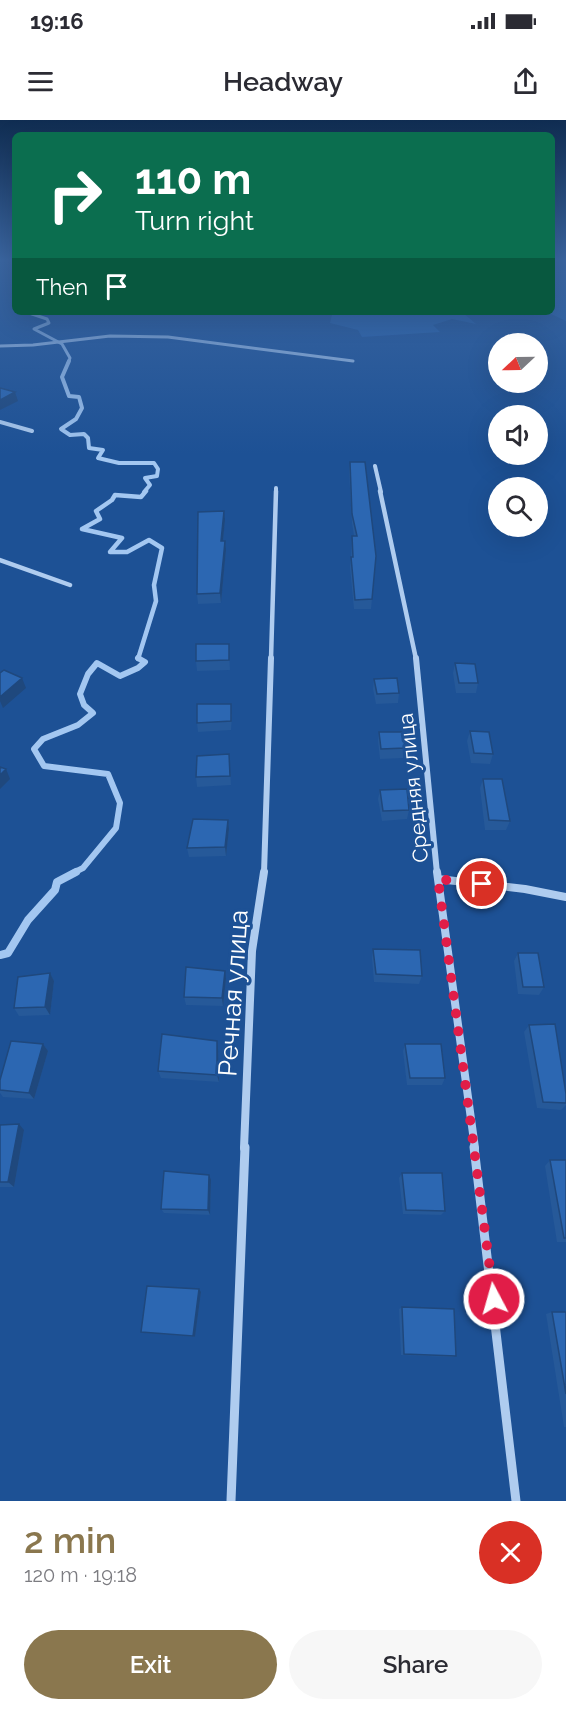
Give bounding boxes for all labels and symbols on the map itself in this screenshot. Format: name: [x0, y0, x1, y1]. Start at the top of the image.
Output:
north arrow: [488, 333, 548, 393]
street label: Средняя улица: [393, 712, 433, 864]
pin: [456, 858, 507, 909]
street label: Речная улица: [212, 909, 254, 1077]
position arrow: [462, 1267, 526, 1331]

